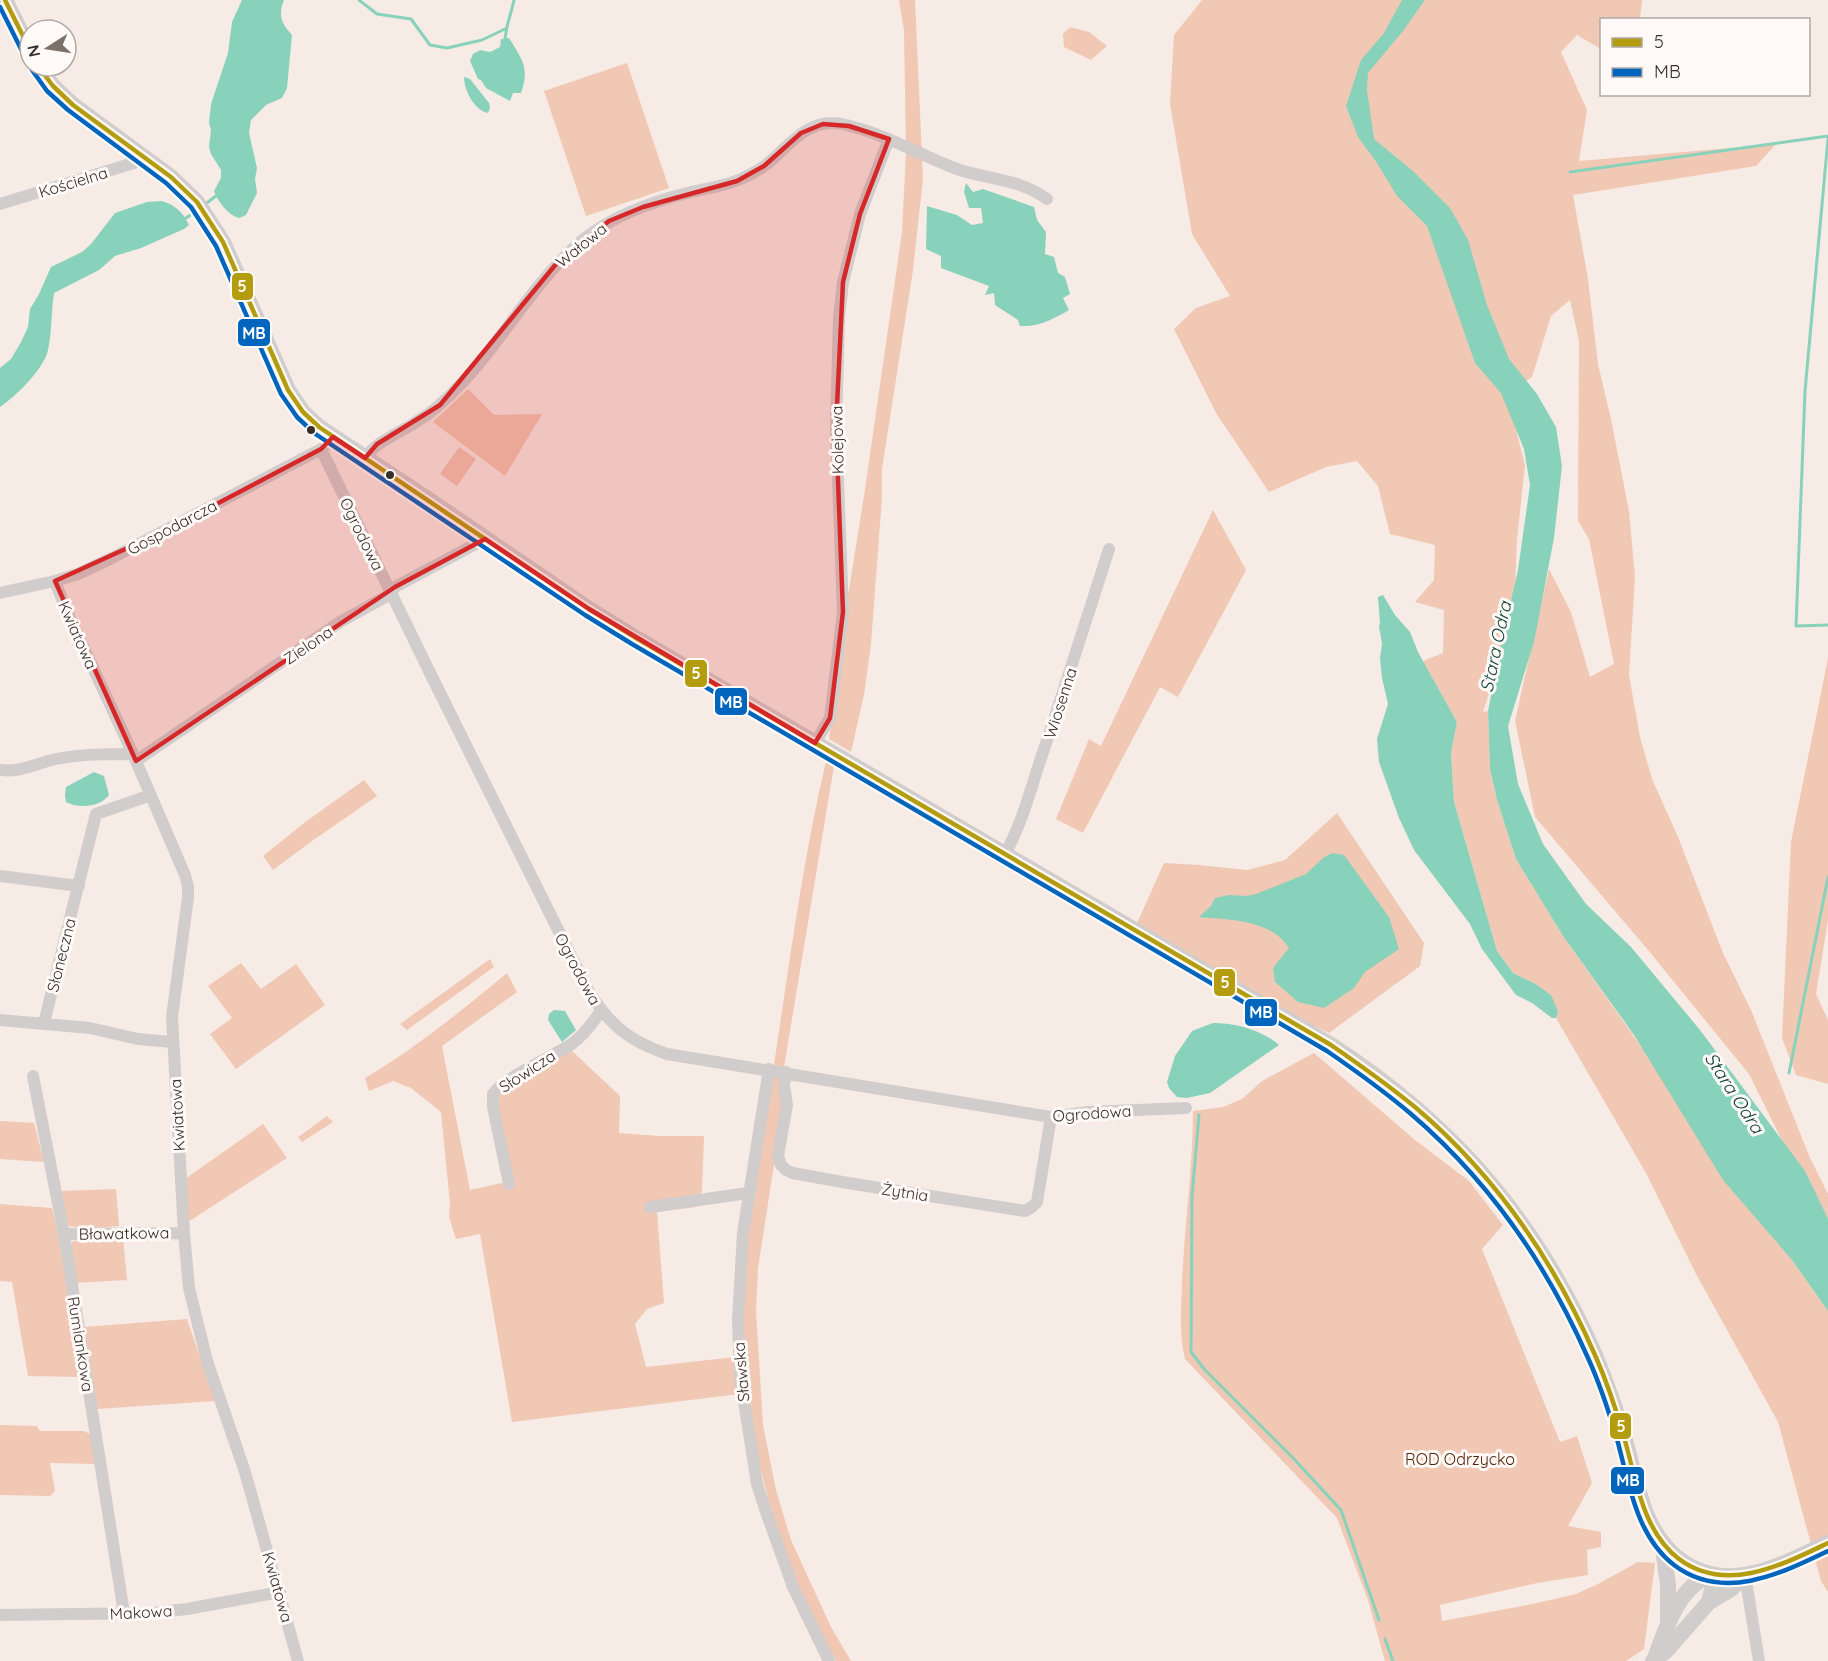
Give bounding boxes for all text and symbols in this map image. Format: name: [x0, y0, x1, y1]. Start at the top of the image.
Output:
north arrow: [18, 18, 78, 78]
legend: [1600, 18, 1810, 96]
text: 5: [1654, 30, 1664, 53]
text: N: [22, 43, 44, 59]
text: MB: [1654, 60, 1681, 83]
street label: Kościelna: [36, 162, 110, 202]
street label: Wałowa: [551, 218, 611, 272]
line badge: 5: [231, 272, 254, 301]
text: 5: [237, 276, 247, 296]
line badge: MB: [237, 318, 271, 347]
text: MB: [242, 323, 266, 343]
street label: Kolejowa: [826, 406, 848, 474]
unlabelled marker: [305, 424, 317, 436]
unlabelled marker: [384, 469, 396, 481]
street label: Ogrodowa: [336, 494, 388, 574]
street label: Gospodarcza: [124, 495, 220, 559]
street label: Kwiatowa: [54, 598, 102, 672]
water label: Stara Odra: [1475, 598, 1517, 694]
street label: Zielona: [280, 621, 336, 669]
line badge: 5: [684, 659, 708, 688]
text: 5: [691, 663, 701, 683]
street label: Wiosenna: [1039, 665, 1081, 741]
line badge: MB: [714, 687, 748, 716]
text: MB: [719, 692, 743, 712]
street label: Słoneczna: [42, 916, 80, 994]
street label: Ogrodowa: [551, 929, 605, 1009]
line badge: 5: [1213, 968, 1236, 997]
text: 5: [1220, 972, 1230, 992]
line badge: MB: [1244, 998, 1278, 1027]
text: MB: [1249, 1002, 1273, 1022]
street label: Słowicza: [495, 1045, 559, 1097]
water label: Stara Odra: [1700, 1048, 1770, 1139]
street label: Kwiatowa: [165, 1078, 189, 1152]
street label: Ogrodowa: [1052, 1100, 1132, 1126]
street label: Żytnia: [880, 1178, 930, 1206]
street label: Bławatkowa: [79, 1222, 169, 1244]
street label: Rumiankowa: [64, 1295, 98, 1393]
street label: Sławska: [728, 1341, 754, 1403]
line badge: 5: [1609, 1412, 1632, 1440]
text: 5: [1616, 1416, 1626, 1436]
park label: ROD Odrzycko: [1405, 1449, 1515, 1469]
line badge: MB: [1610, 1466, 1645, 1495]
text: MB: [1616, 1470, 1640, 1490]
street label: Kwiatowa: [258, 1549, 298, 1625]
street label: Makowa: [109, 1600, 173, 1624]

